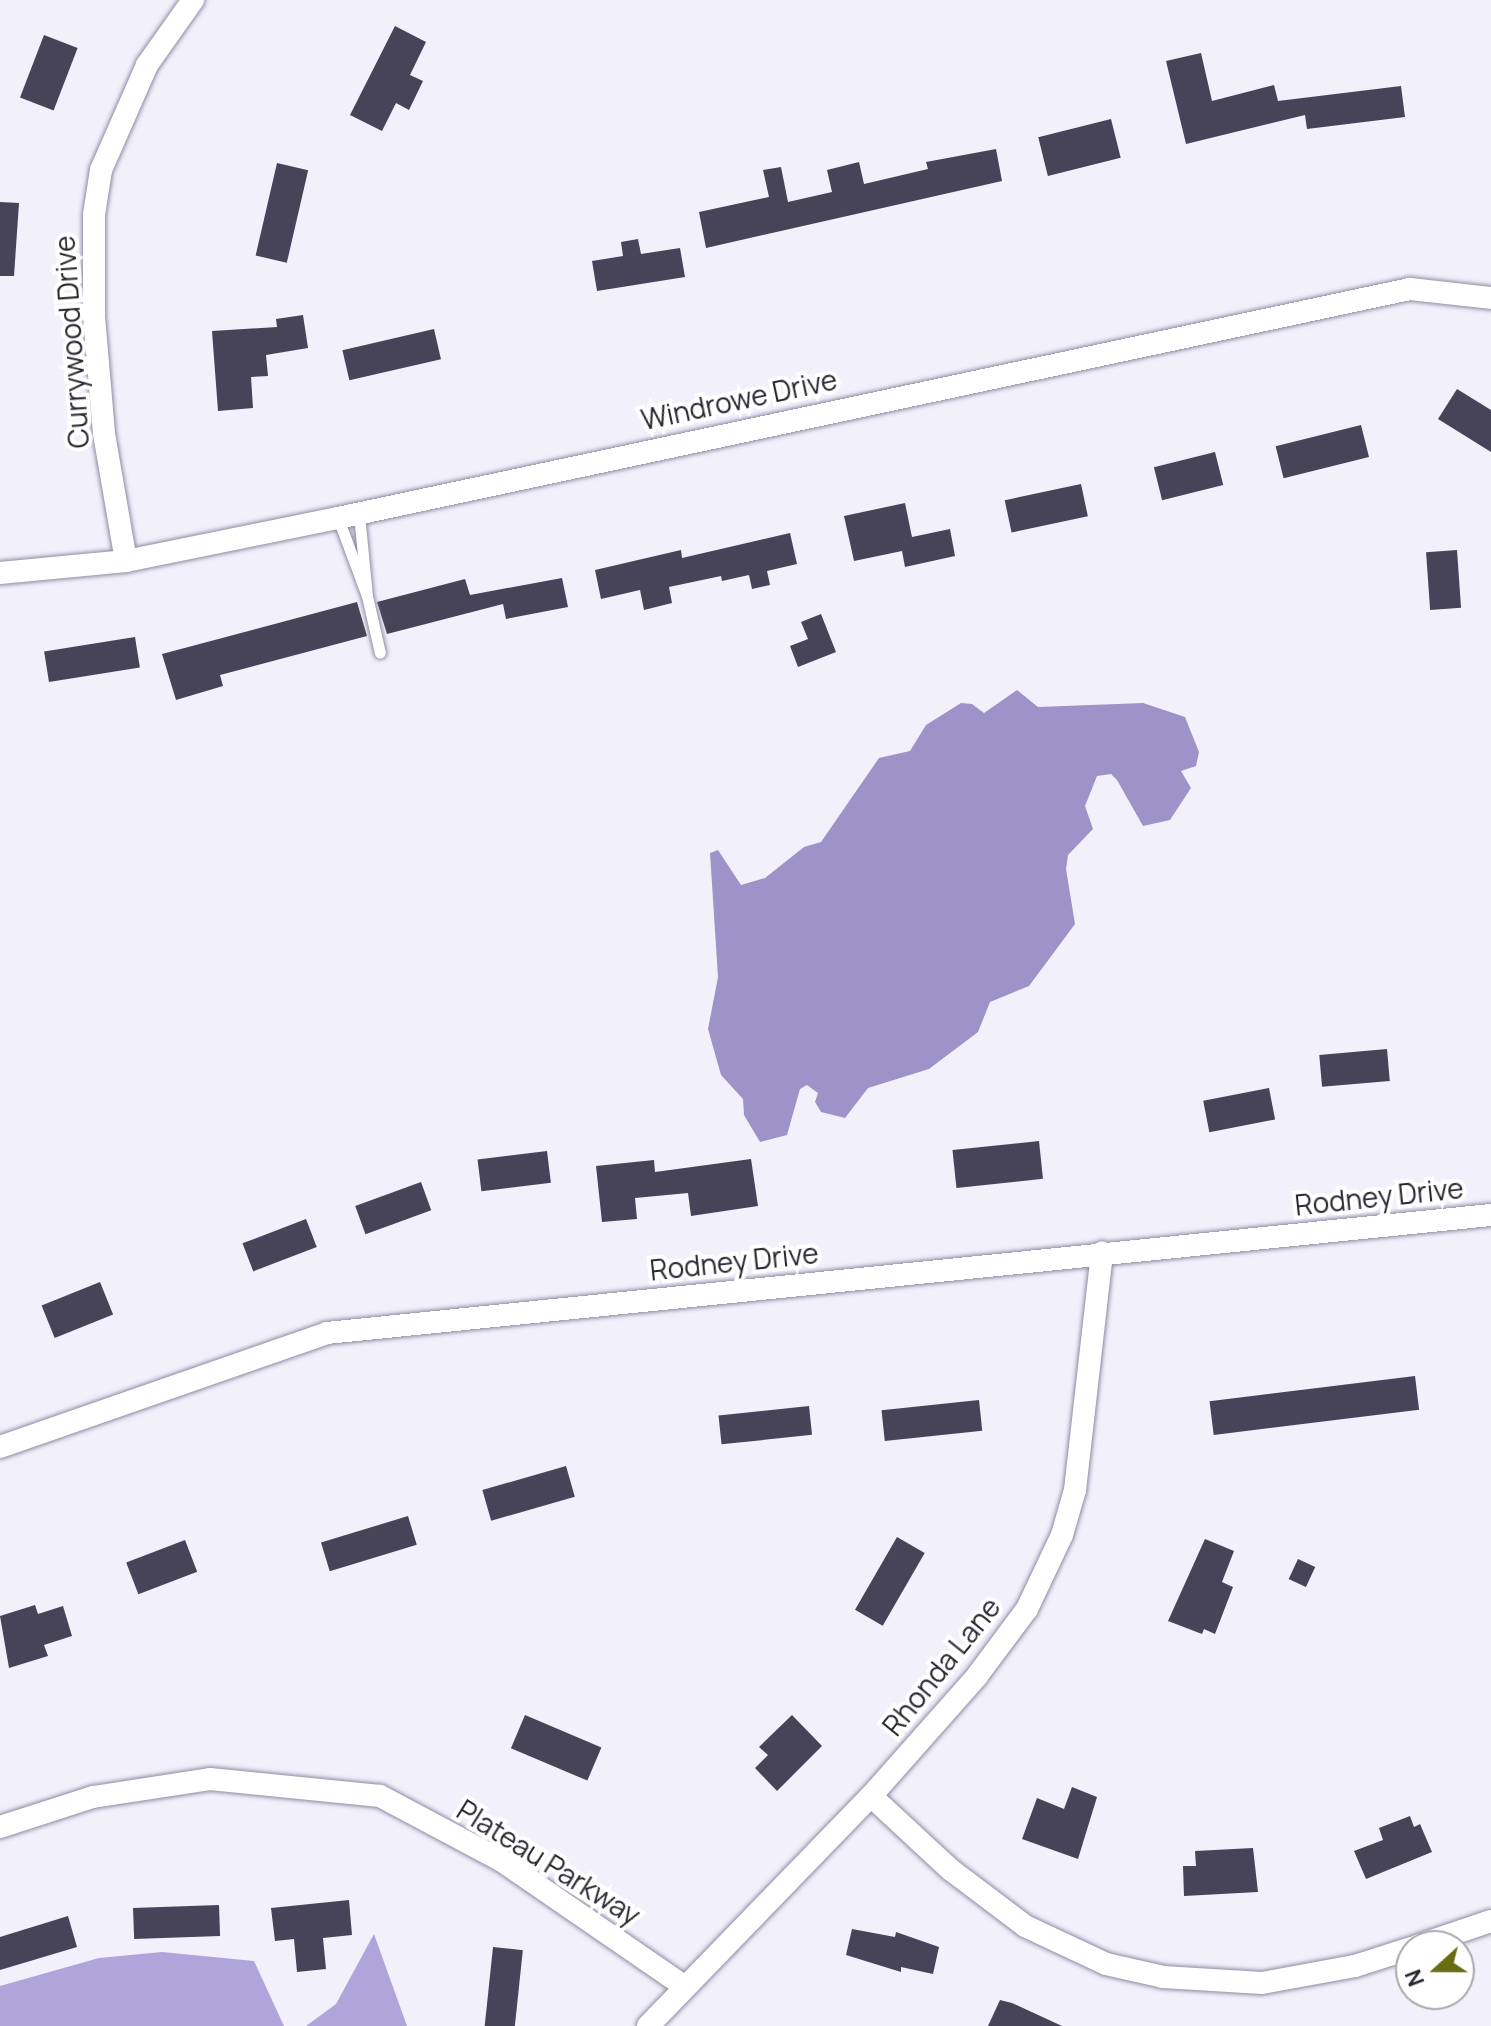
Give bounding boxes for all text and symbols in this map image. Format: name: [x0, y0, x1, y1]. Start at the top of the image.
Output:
street label: Currywood Drive: [47, 235, 95, 449]
street label: Windrowe Drive: [638, 362, 840, 436]
street label: Rodney Drive: [1293, 1170, 1465, 1222]
street label: Rodney Drive: [648, 1235, 820, 1287]
street label: Rhonda Lane: [875, 1590, 1007, 1742]
street label: Plateau Parkway: [451, 1792, 647, 1932]
north arrow: [1395, 1930, 1475, 2010]
text: N: [1398, 1965, 1431, 1991]

